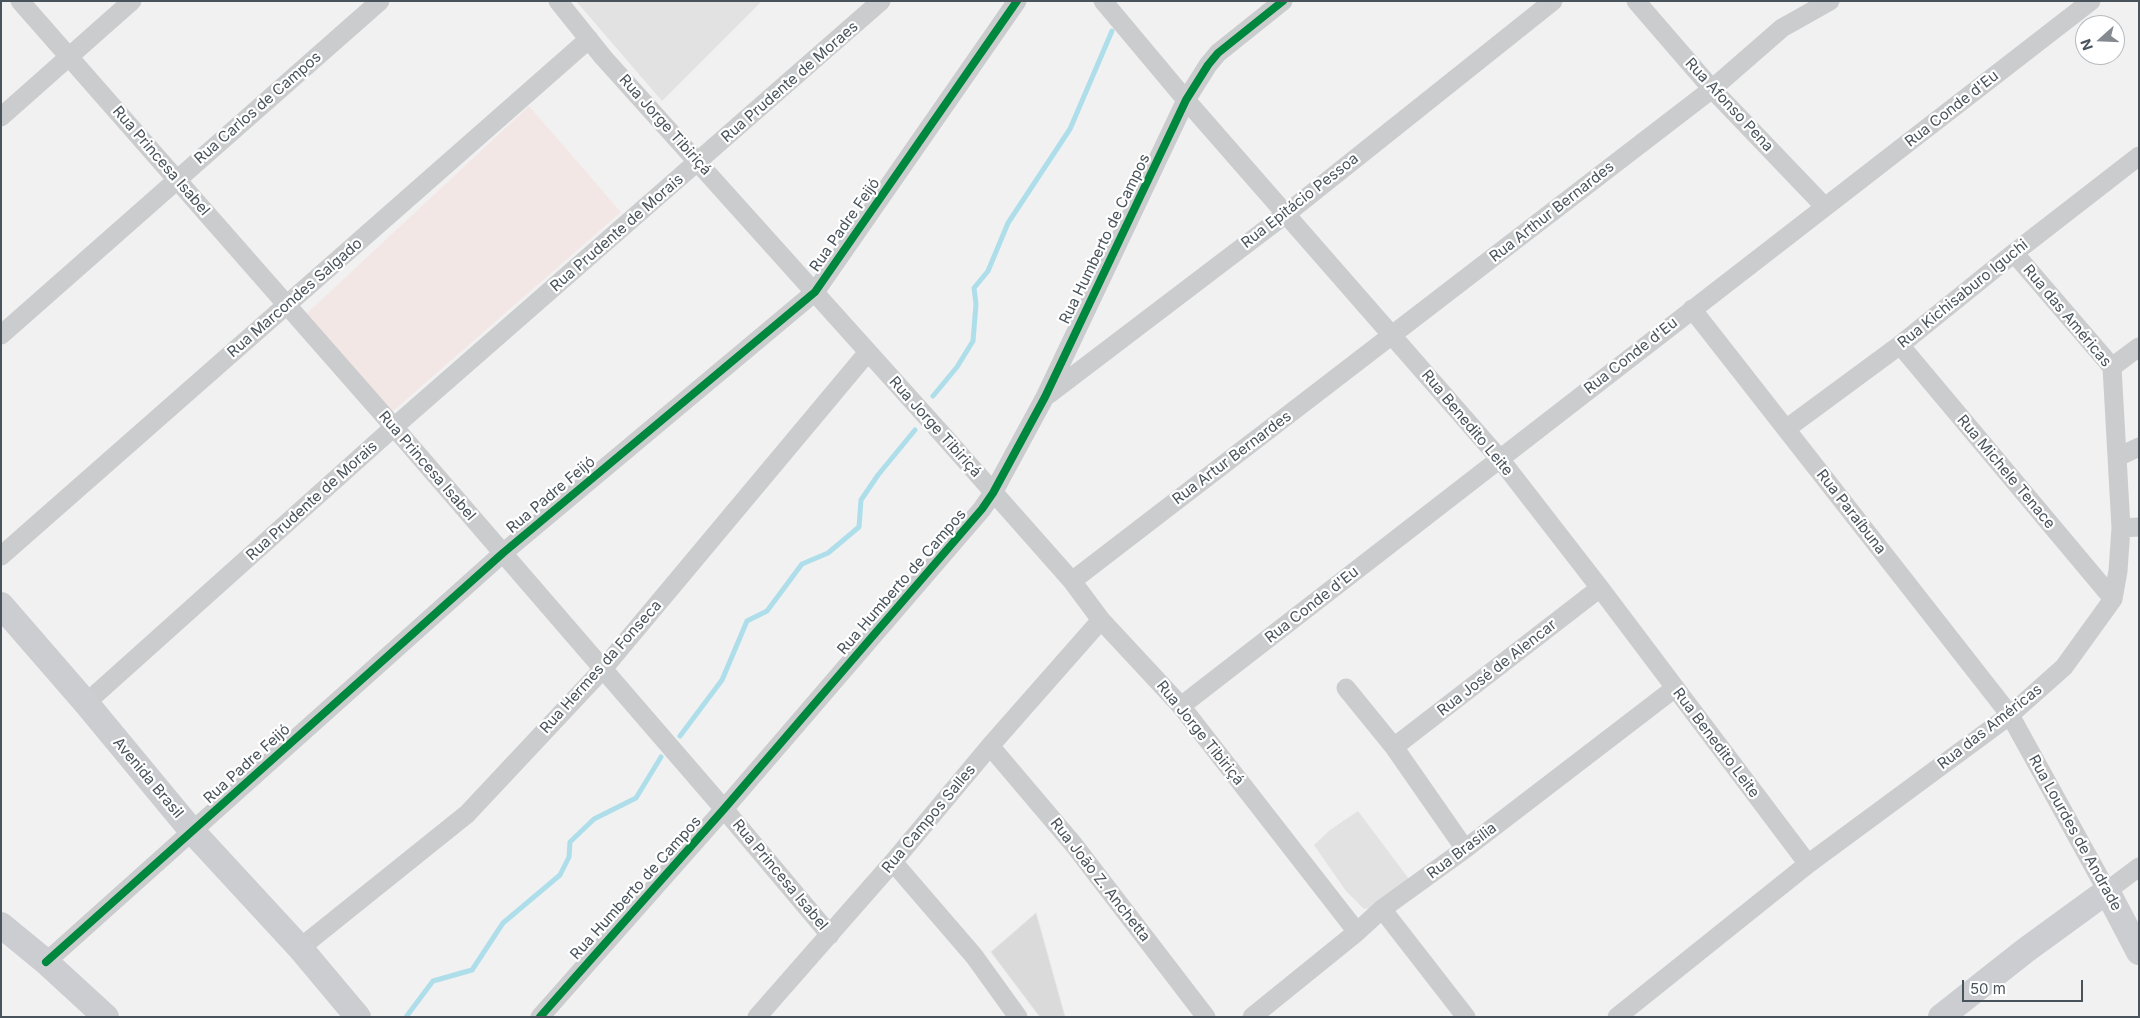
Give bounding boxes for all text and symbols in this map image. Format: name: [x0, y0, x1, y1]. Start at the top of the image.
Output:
north arrow: [2075, 15, 2125, 65]
street label: Rua Prudente de Moraes: [718, 18, 862, 146]
text: N: [2077, 37, 2096, 53]
street label: Rua Carlos de Campos: [191, 48, 325, 168]
street label: Rua Afonso Pena: [1681, 55, 1777, 155]
street label: Rua Conde d'Eu: [1902, 67, 2002, 151]
street label: Rua Jorge Tibiriçá: [615, 71, 715, 179]
street label: Rua Princesa Isabel: [109, 103, 213, 219]
street label: Rua Epitácio Pessoa: [1238, 150, 1362, 252]
street label: Rua Humberto de Campos: [1056, 151, 1154, 327]
street label: Rua Arthur Bernardes: [1486, 158, 1618, 266]
street label: Rua Prudente de Morais: [547, 170, 687, 296]
street label: Rua Padre Feijó: [806, 175, 884, 275]
street label: Rua Marcondes Salgado: [224, 235, 366, 361]
street label: Rua Kichisaburo Iguchi: [1894, 236, 2032, 352]
street label: Rua das Américas: [2019, 261, 2115, 371]
street label: Rua Conde d'Eu: [1581, 314, 1681, 398]
street label: Rua Benedito Leite: [1418, 366, 1516, 480]
street label: Rua Jorge Tibiriçá: [885, 373, 985, 481]
street label: Rua Artur Bernardes: [1169, 407, 1295, 509]
street label: Rua Princesa Isabel: [375, 408, 479, 524]
street label: Rua Michele Tenace: [1953, 411, 2059, 533]
street label: Rua Prudente de Morais: [243, 437, 381, 565]
street label: Rua Padre Feijó: [503, 453, 599, 537]
street label: Rua Paraíbuna: [1812, 466, 1890, 558]
street label: Rua Humberto de Campos: [834, 506, 970, 658]
street label: Rua Conde d'Eu: [1262, 563, 1362, 647]
street label: Rua Hermes da Fonseca: [537, 597, 665, 737]
street label: Rua José de Alencar: [1434, 616, 1560, 720]
street label: Rua Jorge Tibiriçá: [1152, 677, 1248, 789]
street label: Rua das Américas: [1934, 681, 2046, 773]
street label: Rua Benedito Leite: [1669, 685, 1763, 801]
street label: Rua Padre Feijó: [200, 721, 294, 807]
street label: Avenida Brasil: [109, 734, 187, 822]
street label: Rua Lourdes de Andrade: [2025, 752, 2125, 914]
street label: Rua Campos Salles: [878, 761, 980, 877]
street label: Rua Humberto de Campos: [567, 813, 705, 963]
street label: Rua João Z. Anchetta: [1046, 815, 1154, 945]
street label: Rua Princesa Isabel: [728, 816, 832, 934]
street label: Rua Brasília: [1424, 819, 1500, 883]
scale bar: [1965, 970, 2086, 1002]
text: 50 m: [1970, 979, 2006, 998]

